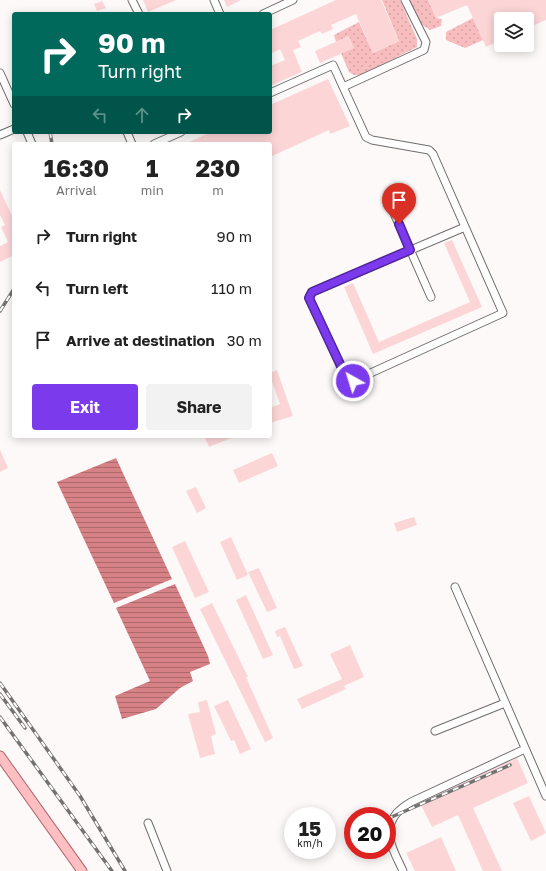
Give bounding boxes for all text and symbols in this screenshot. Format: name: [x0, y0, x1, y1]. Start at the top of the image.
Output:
map controls: [494, 12, 534, 52]
button: layers: [494, 12, 534, 52]
text: 90 m: [98, 26, 165, 59]
icon: right: [32, 28, 84, 80]
text: Turn right: [98, 60, 182, 82]
icon: left: [89, 104, 111, 126]
icon: ahead: [131, 104, 153, 126]
icon: right: [173, 104, 195, 126]
text: 16:30: [44, 153, 109, 182]
text: 1: [146, 153, 158, 182]
text: 230: [195, 153, 240, 182]
text: Arrival: [56, 182, 97, 198]
text: min: [141, 182, 164, 198]
text: m: [212, 182, 224, 198]
pin: [382, 183, 416, 224]
icon: arrive: [388, 189, 410, 211]
icon: right: [32, 225, 54, 247]
text: Turn right: [66, 227, 137, 245]
text: 90 m: [217, 227, 252, 245]
icon: left: [32, 277, 54, 299]
text: Turn left: [66, 279, 128, 297]
text: 110 m: [211, 279, 252, 297]
icon: arrive: [32, 329, 54, 351]
text: Arrive at destination: [66, 331, 215, 349]
text: 30 m: [227, 331, 262, 349]
position arrow: [332, 360, 374, 402]
button: Exit: [32, 384, 138, 430]
button: Share: [146, 384, 252, 430]
speed limit sign: 20: [344, 807, 396, 859]
text: 15: [299, 816, 321, 840]
text: km/h: [297, 837, 323, 849]

